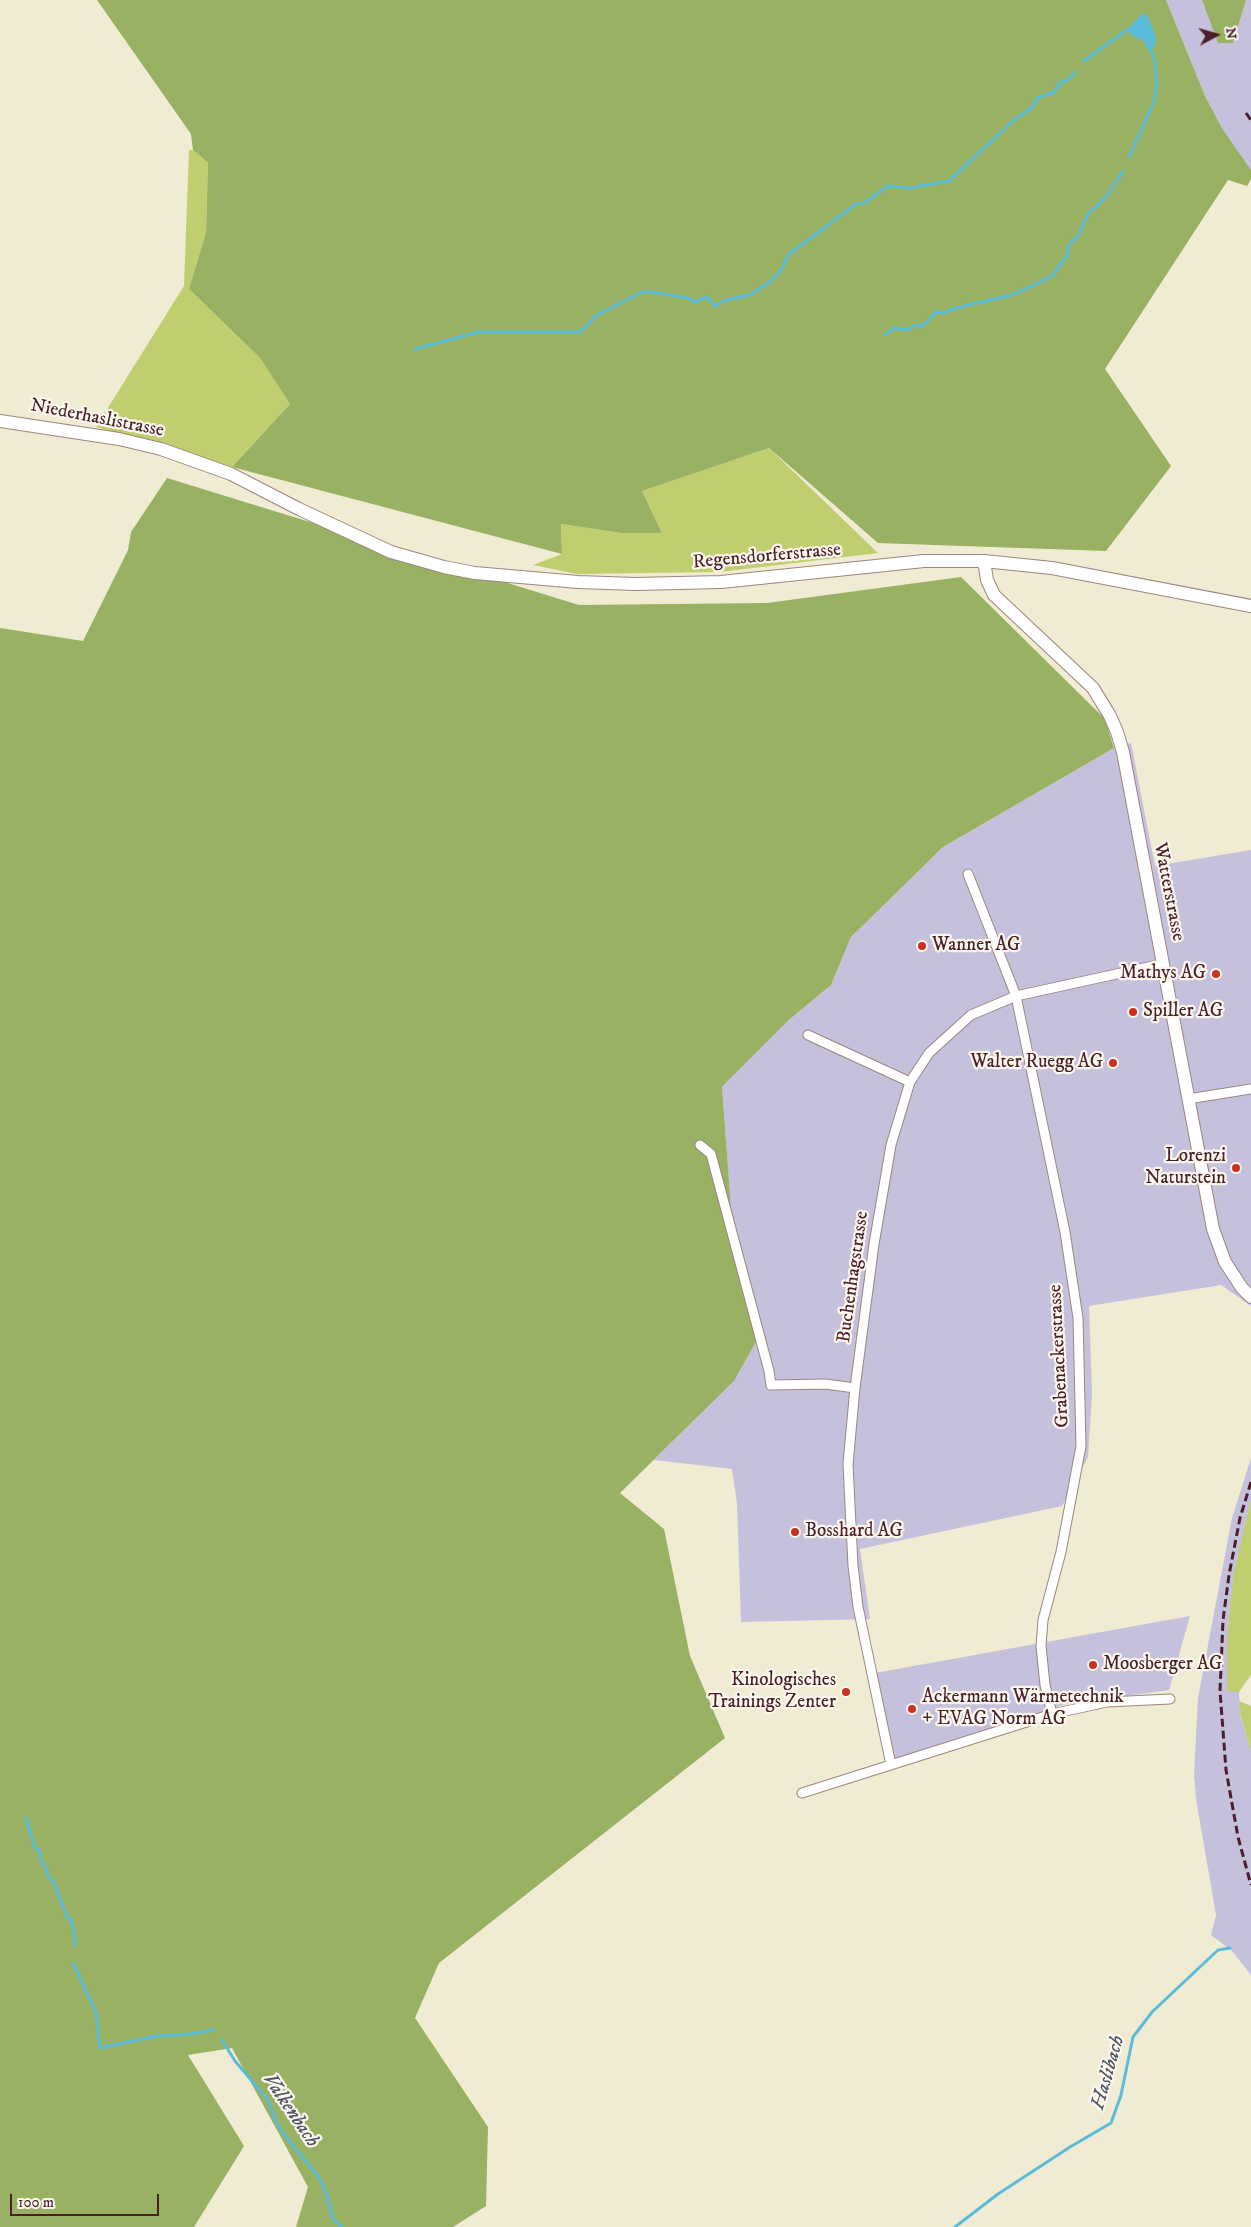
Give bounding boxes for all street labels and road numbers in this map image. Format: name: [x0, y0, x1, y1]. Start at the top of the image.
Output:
street label: Niederhaslistrasse: [28, 395, 166, 443]
street label: Regensdorferstrasse: [692, 539, 842, 575]
street label: Watterstrasse: [1147, 841, 1189, 943]
street label: Buchenhagstrasse: [833, 1210, 875, 1344]
street label: Grabenackerstrasse: [1045, 1284, 1075, 1428]

